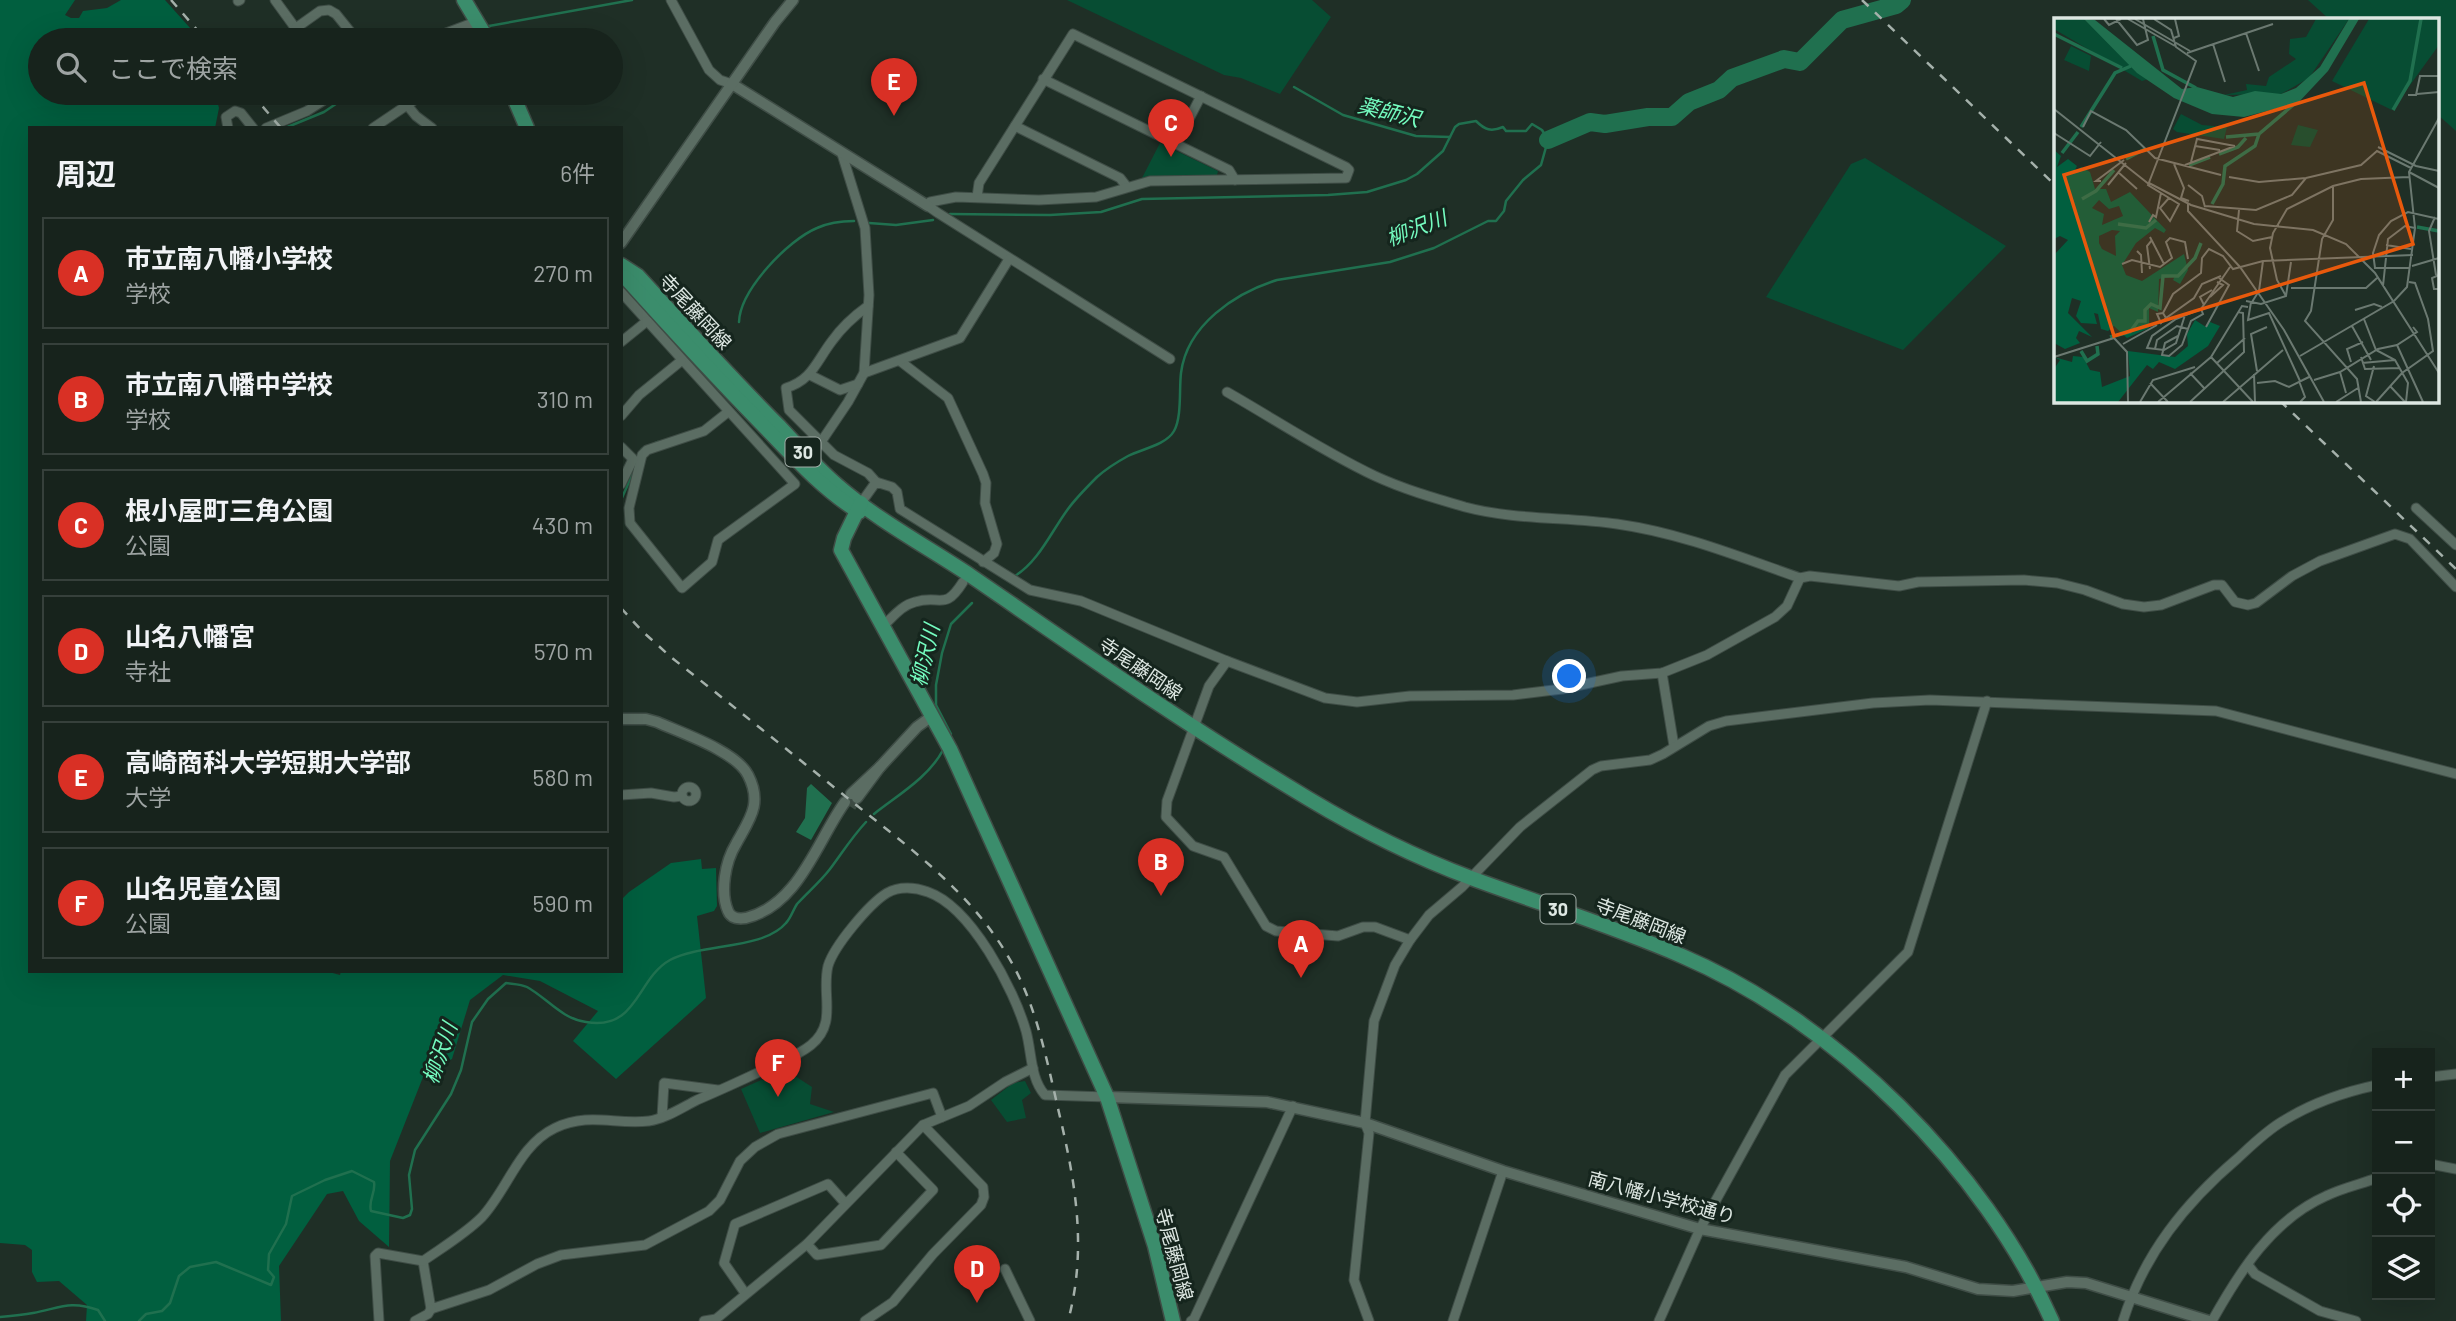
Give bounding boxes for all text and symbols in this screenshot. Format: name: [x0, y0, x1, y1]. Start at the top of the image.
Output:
inset map: [2054, 18, 2438, 402]
search box: [28, 28, 623, 105]
icon: search: [52, 48, 90, 86]
text: ここで検索: [108, 52, 238, 83]
pin: E: [871, 58, 917, 116]
water label: 薬師沢: [1355, 91, 1425, 131]
pin: C: [1148, 99, 1194, 157]
text: 周辺: [56, 155, 116, 191]
text: 6件: [560, 159, 595, 187]
water label: 柳沢川: [1382, 203, 1452, 250]
text: 市立南八幡小学校: [125, 242, 333, 273]
text: A: [73, 259, 89, 287]
text: 270 m: [533, 259, 593, 287]
street label: 寺尾藤岡線: [655, 268, 737, 354]
text: 学校: [125, 279, 171, 307]
text: 市立南八幡中学校: [125, 368, 333, 399]
text: B: [74, 385, 88, 413]
text: 310 m: [537, 385, 593, 413]
text: 学校: [125, 405, 171, 433]
road number: 30: [786, 438, 820, 466]
text: 根小屋町三角公園: [125, 494, 333, 525]
text: C: [74, 511, 88, 539]
text: 430 m: [532, 511, 593, 539]
text: 公園: [125, 531, 171, 559]
text: 山名八幡宮: [125, 620, 255, 651]
water label: 柳沢川: [905, 620, 944, 689]
street label: 寺尾藤岡線: [1095, 632, 1187, 704]
text: D: [74, 637, 88, 665]
text: 570 m: [534, 637, 593, 665]
text: 寺社: [125, 657, 171, 685]
your location: [1552, 659, 1586, 693]
text: 高崎商科大学短期大学部: [125, 746, 411, 777]
text: E: [74, 763, 88, 791]
text: 580 m: [533, 763, 593, 791]
text: 大学: [125, 783, 171, 811]
pin: B: [1138, 838, 1184, 896]
text: 山名児童公園: [125, 872, 281, 903]
text: F: [75, 889, 87, 917]
text: 590 m: [533, 889, 593, 917]
street label: 寺尾藤岡線: [1593, 892, 1689, 948]
road number: 30: [1540, 894, 1576, 924]
text: 公園: [125, 909, 171, 937]
pin: A: [1278, 920, 1324, 978]
water label: 柳沢川: [417, 1017, 462, 1087]
pin: F: [755, 1039, 801, 1097]
map controls: [2372, 1048, 2435, 1300]
button: +: [2372, 1048, 2435, 1111]
button: −: [2372, 1111, 2435, 1174]
street label: 南八幡小学校通り: [1586, 1166, 1738, 1228]
button: locate: [2372, 1174, 2435, 1237]
street label: 寺尾藤岡線: [1152, 1205, 1198, 1303]
button: layers: [2372, 1237, 2435, 1300]
pin: D: [954, 1245, 1000, 1303]

